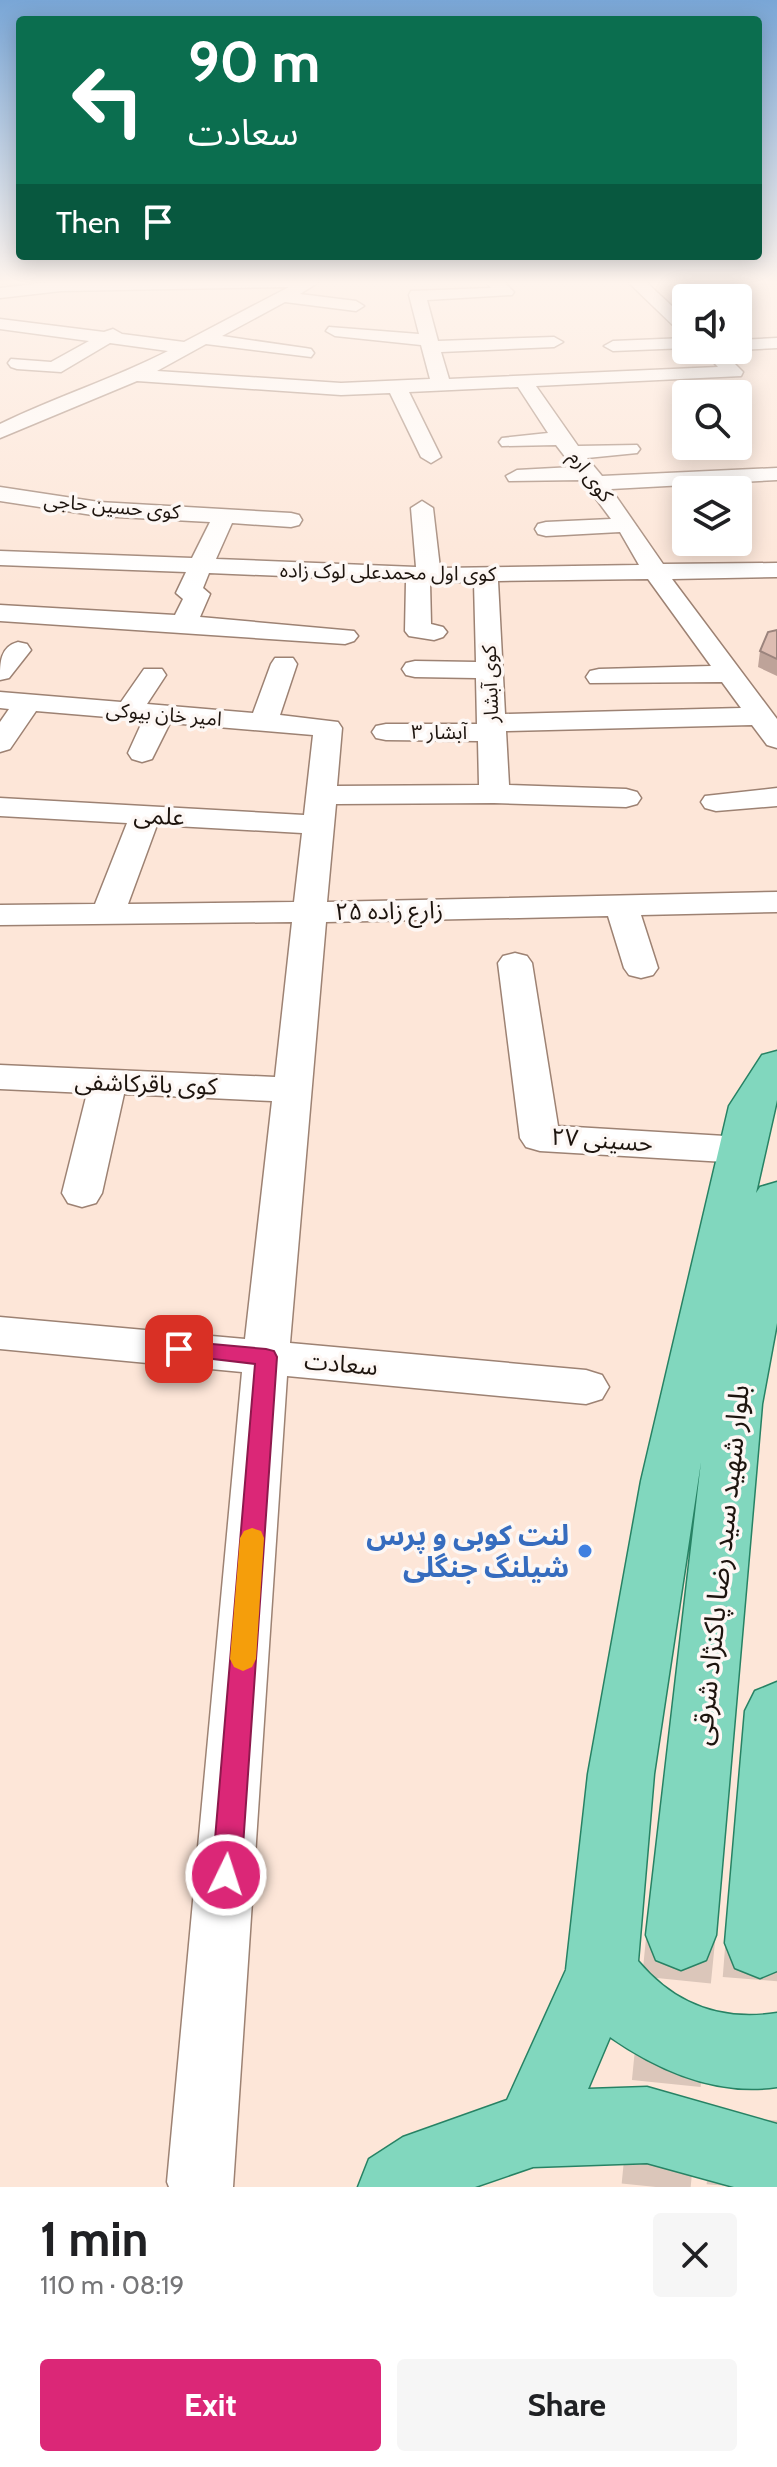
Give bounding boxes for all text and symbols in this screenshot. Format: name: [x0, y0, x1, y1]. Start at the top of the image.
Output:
text: 90 m: [188, 28, 320, 96]
icon: left: [56, 48, 160, 152]
text: سعادت: [188, 110, 298, 154]
icon: arrive: [136, 200, 180, 244]
text: Then: [56, 204, 120, 241]
map controls: [672, 284, 752, 556]
button: sound: [672, 284, 752, 364]
button: search: [672, 380, 752, 460]
street label: کوی ارم: [561, 445, 619, 509]
button: layers: [672, 476, 752, 556]
street label: کوی حسین حاجی: [43, 488, 182, 524]
street label: کوی اول محمدعلی لوک زاده: [280, 558, 497, 586]
street label: کوی آبشار: [477, 644, 503, 724]
street label: امیر خان بیوکی: [105, 697, 223, 731]
street label: آبشار ۳: [411, 720, 468, 744]
street label: علمی: [133, 800, 185, 831]
street label: زارع زاده ۲۵: [335, 895, 443, 929]
street label: کوی باقرکاشفی: [74, 1067, 219, 1101]
street label: حسینی ۲۷: [550, 1121, 654, 1158]
pin: [145, 1315, 213, 1383]
icon: arrive: [157, 1327, 201, 1371]
street label: سعادت: [303, 1346, 379, 1381]
street label: بلوار شهید سید رضا پاکنژاد شرقی: [684, 1383, 757, 1747]
place label: لنت کوبی و پرس شیلنگ‌ جنگلی: [366, 1518, 569, 1584]
marker: لنت کوبی و پرس شیلنگ‌ جنگلی: [576, 1542, 594, 1560]
position arrow: [184, 1833, 268, 1917]
text: 1 min: [40, 2210, 148, 2268]
button: close: [653, 2213, 737, 2297]
text: 110 m · 08:19: [40, 2269, 184, 2301]
button: Exit: [40, 2359, 381, 2451]
button: Share: [397, 2359, 737, 2451]

